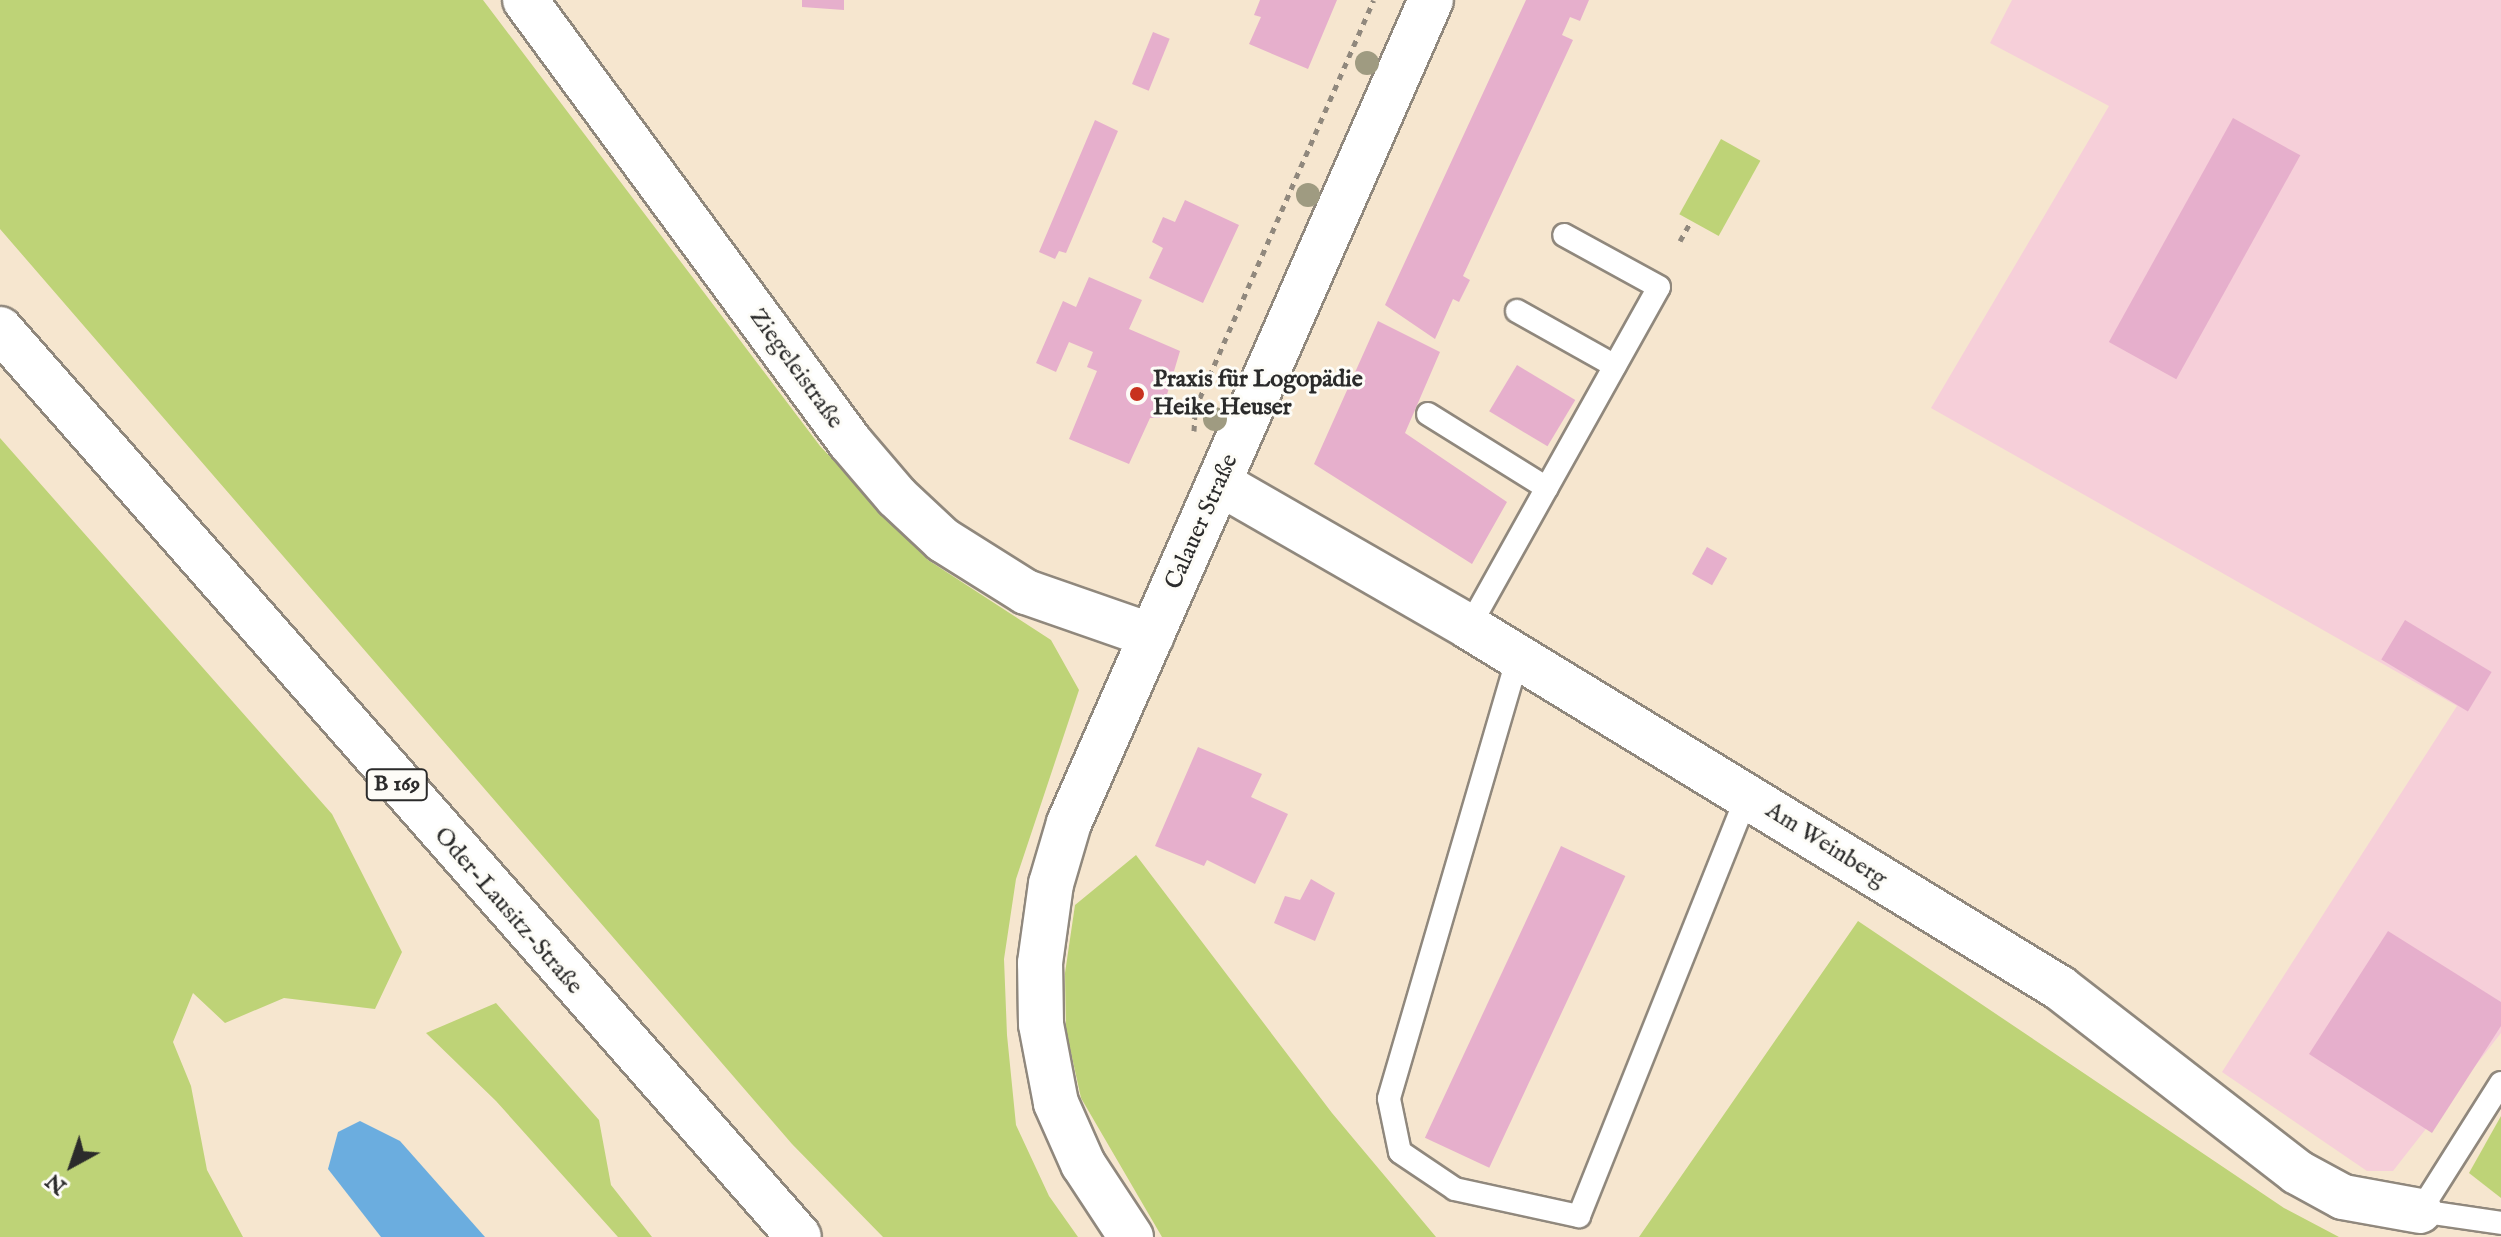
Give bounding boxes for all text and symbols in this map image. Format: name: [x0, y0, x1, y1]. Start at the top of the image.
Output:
street label: Ziegeleistraße: [743, 303, 849, 435]
place label: Praxis für Logopädie Heike Heuser: [1153, 366, 1363, 422]
marker: Praxis für Logopädie Heike Heuser: [1128, 385, 1146, 403]
street label: Calauer Straße: [1159, 450, 1245, 594]
road number: B 169: [365, 767, 429, 803]
street label: Am Weinberg: [1760, 796, 1892, 894]
street label: Oder-Lausitz-Straße: [428, 822, 588, 1000]
north arrow: [32, 1125, 112, 1205]
text: N: [40, 1167, 73, 1200]

